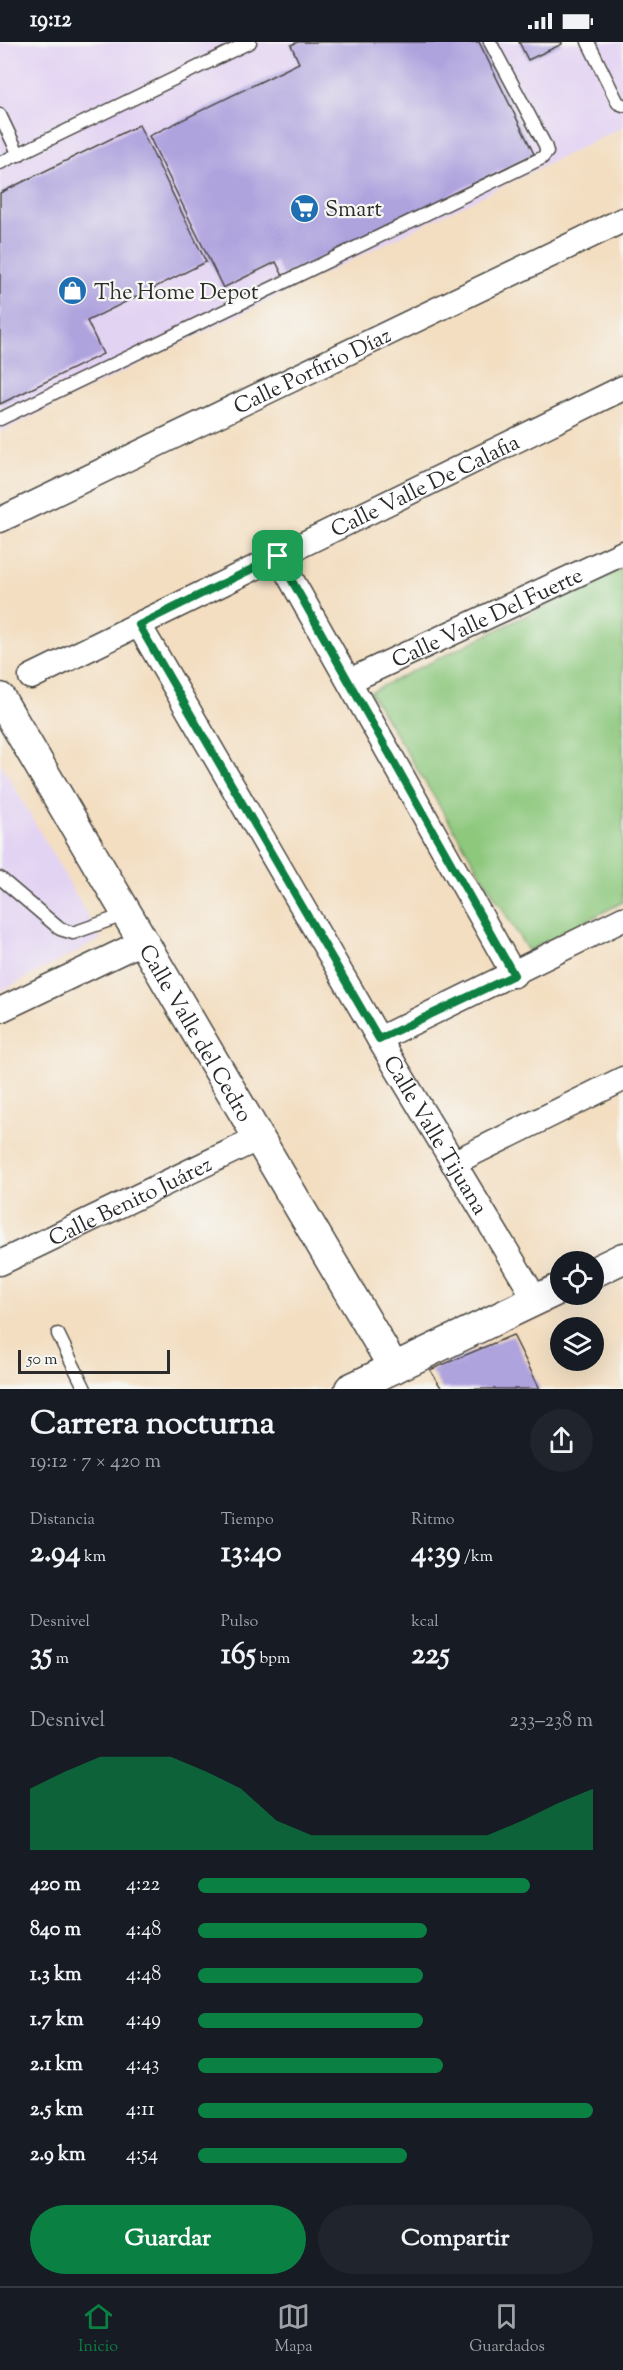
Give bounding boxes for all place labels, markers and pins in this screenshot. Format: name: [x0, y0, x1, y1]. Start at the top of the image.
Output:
supermarket icon: Smart: [288, 192, 320, 224]
place label: Smart: [325, 195, 382, 227]
shop icon: The Home Depot: [57, 275, 89, 307]
place label: The Home Depot: [94, 278, 259, 310]
pin: [252, 530, 303, 581]

